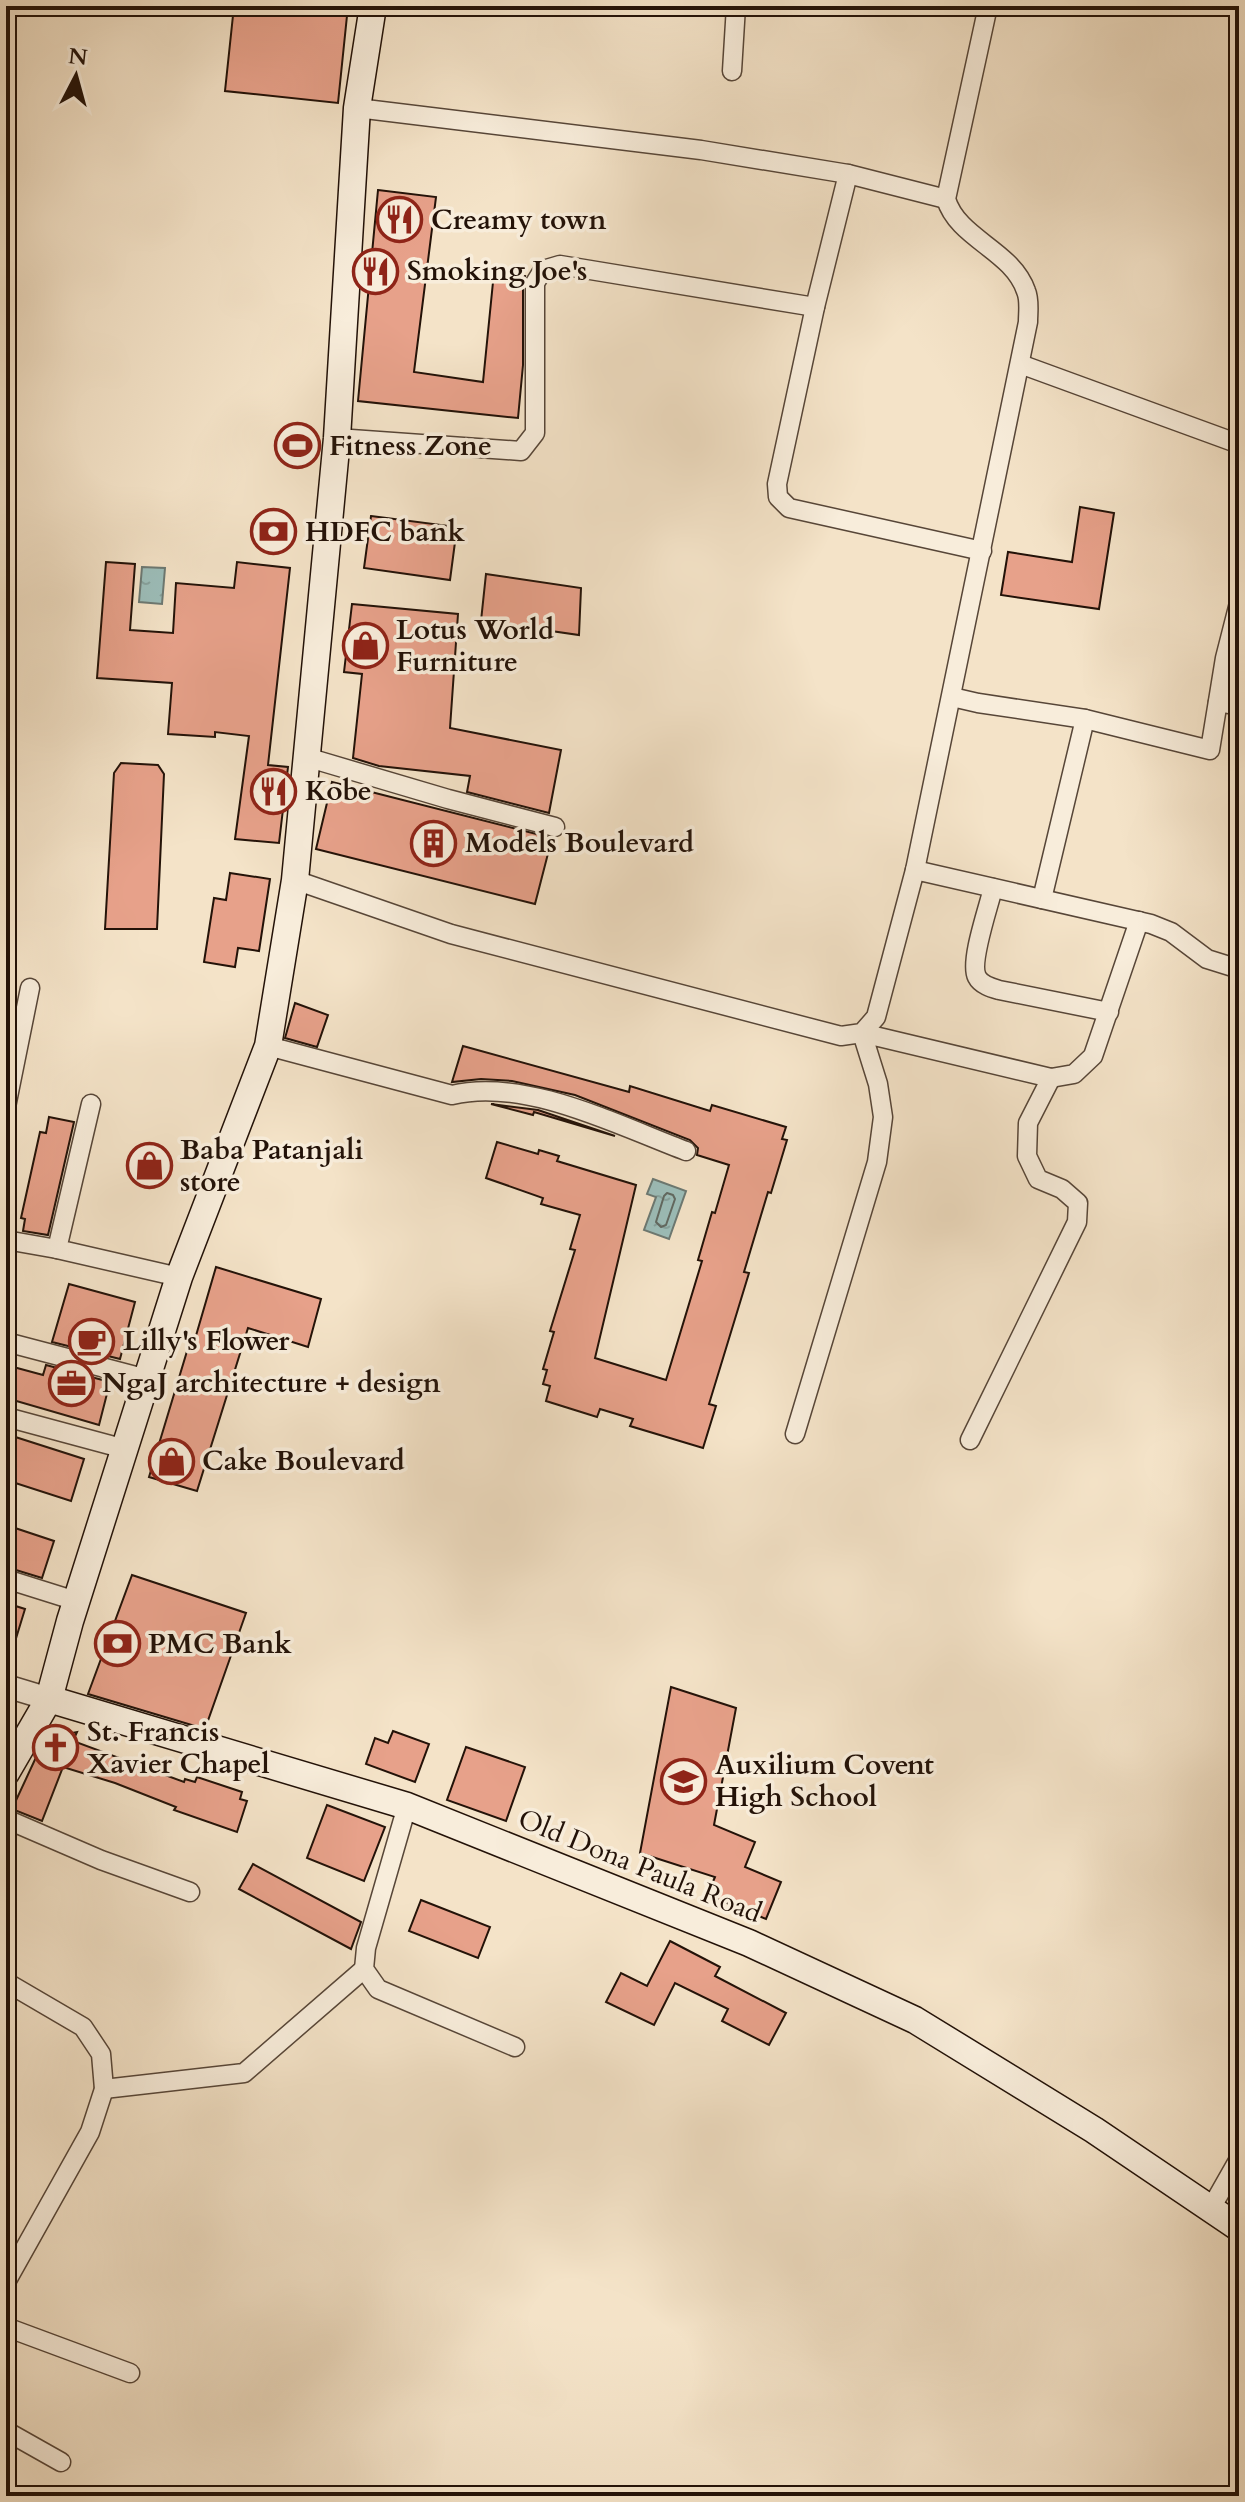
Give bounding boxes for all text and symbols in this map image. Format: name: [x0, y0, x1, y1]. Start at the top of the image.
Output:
north arrow: [36, 36, 116, 116]
text: N: [67, 41, 89, 73]
restaurant icon: Creamy town: [376, 196, 424, 244]
place label: Creamy town: [431, 201, 607, 239]
restaurant icon: Smoking Joe's: [352, 247, 400, 295]
place label: Smoking Joe's: [407, 252, 587, 290]
sports icon: Fitness Zone: [274, 422, 322, 470]
place label: Fitness Zone: [329, 427, 492, 465]
bank icon: HDFC bank: [250, 508, 298, 556]
place label: HDFC bank: [305, 513, 465, 551]
place label: Lotus World Furniture: [396, 611, 554, 681]
shop icon: Lotus World Furniture: [341, 622, 389, 670]
restaurant icon: Kobe: [250, 767, 298, 815]
place label: Kobe: [305, 772, 372, 810]
building icon: Models Boulevard: [410, 819, 458, 867]
place label: Models Boulevard: [465, 824, 694, 862]
place label: Baba Patanjali store: [180, 1131, 364, 1201]
shop icon: Baba Patanjali store: [125, 1142, 173, 1190]
cafe icon: Lilly's Flower: [68, 1317, 116, 1365]
place label: Lilly's Flower: [123, 1322, 290, 1360]
office icon: NgaJ architecture + design: [47, 1359, 95, 1407]
place label: NgaJ architecture + design: [102, 1364, 441, 1402]
shop icon: Cake Boulevard: [147, 1437, 195, 1485]
place label: Cake Boulevard: [202, 1442, 405, 1480]
bank icon: PMC Bank: [93, 1620, 141, 1668]
place label: PMC Bank: [148, 1625, 292, 1663]
place label: St. Francis Xavier Chapel: [87, 1713, 270, 1783]
church icon: St. Francis Xavier Chapel: [32, 1724, 80, 1772]
place label: Auxilium Covent High School: [715, 1746, 934, 1816]
school or university icon: Auxilium Covent High School: [660, 1757, 708, 1805]
street label: Old Dona Paula Road: [513, 1800, 767, 1932]

